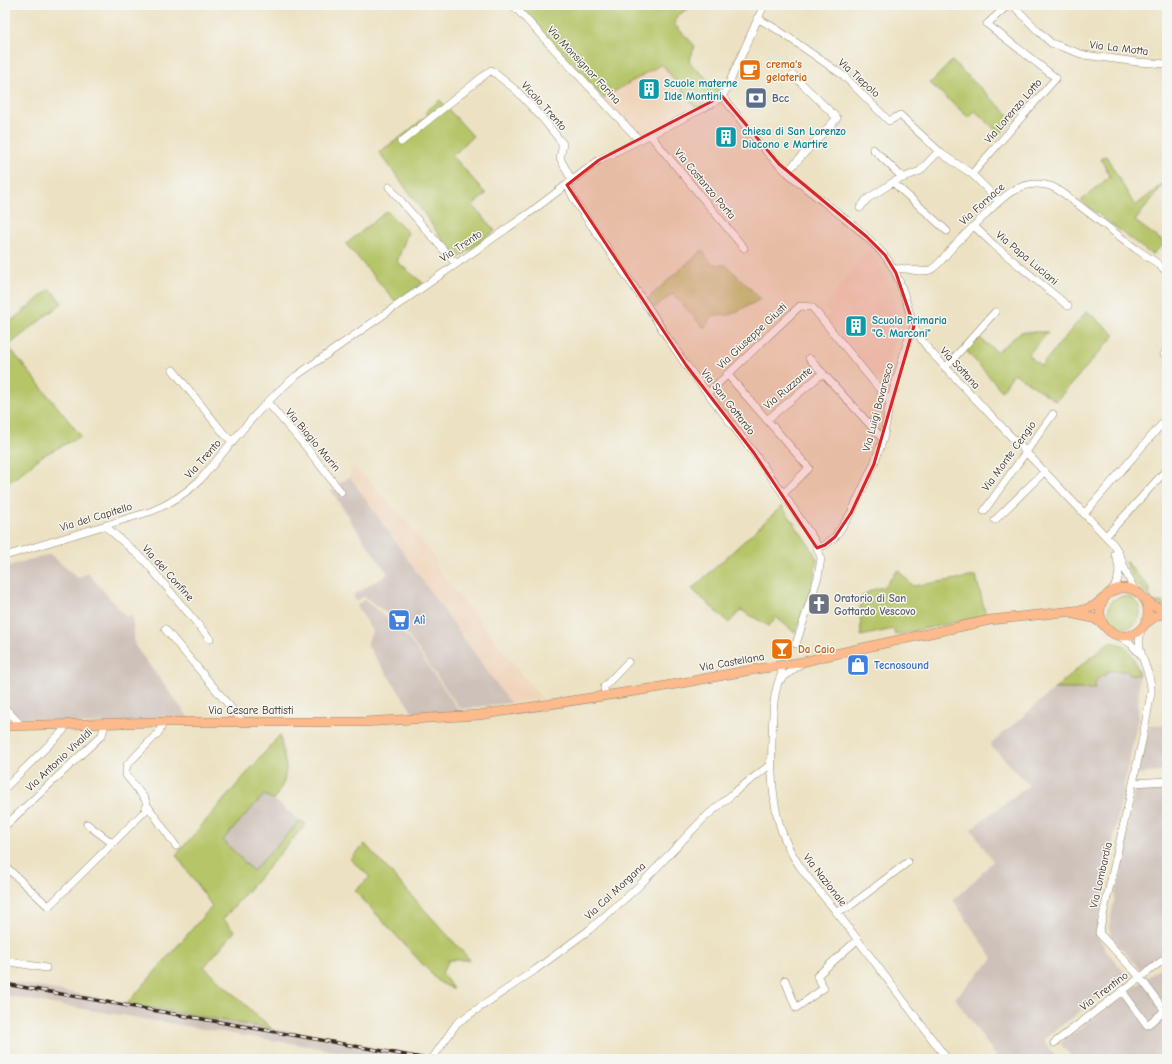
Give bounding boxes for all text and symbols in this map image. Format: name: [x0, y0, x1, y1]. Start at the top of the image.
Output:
street label: Via Monsignor Farina: [545, 23, 623, 107]
street label: Via La Motta: [1089, 38, 1149, 58]
street label: Via Tiepolo: [836, 56, 883, 100]
cafe icon: crema's gelateria: [737, 57, 763, 83]
place label: crema's gelateria: [766, 58, 807, 84]
building icon: Scuole materne Ilde Montini: [636, 76, 662, 102]
street label: Via Lorenzo Lotto: [981, 76, 1045, 146]
place label: Scuole materne Ilde Montini: [664, 77, 738, 103]
street label: Vicolo Trento: [519, 79, 570, 133]
bank icon: Bcc: [743, 85, 769, 111]
place label: Bcc: [772, 92, 789, 105]
building icon: chiesa di San Lorenzo Diacono e Martire: [713, 124, 739, 150]
place label: chiesa di San Lorenzo Diacono e Martire: [742, 125, 846, 151]
street label: Via Costanzo Porta: [672, 146, 738, 222]
street label: Via Fornace: [957, 180, 1008, 228]
street label: Via Trento: [438, 227, 485, 265]
street label: Via Papa Luciani: [993, 228, 1061, 288]
street label: Via Giuseppe Giusti: [714, 300, 790, 372]
building icon: Scuola Primaria "G. Marconi": [843, 313, 869, 339]
place label: Scuola Primaria "G. Marconi": [872, 314, 947, 340]
street label: Via Sottana: [937, 344, 983, 392]
street label: Via Luigi Bavaresco: [860, 361, 896, 453]
street label: Via Ruzzante: [761, 364, 815, 412]
street label: Via San Gottardo: [698, 366, 758, 438]
street label: Via Biagio Marin: [283, 406, 343, 474]
street label: Via Monte Cengio: [979, 418, 1039, 494]
street label: Via Trento: [182, 437, 224, 481]
street label: Via del Capitello: [58, 500, 134, 534]
street label: Via del Confine: [139, 542, 197, 604]
church icon: Oratorio di San Gottardo Vescovo: [806, 591, 832, 617]
place label: Oratorio di San Gottardo Vescovo: [834, 592, 916, 618]
supermarket icon: Alì: [386, 607, 412, 633]
place label: Alì: [414, 614, 426, 627]
bar icon: Da Caio: [769, 636, 795, 662]
place label: Da Caio: [798, 643, 835, 656]
street label: Via Castellana: [699, 650, 765, 674]
shop icon: Tecnosound: [845, 652, 871, 678]
place label: Tecnosound: [874, 659, 929, 672]
street label: Via Cesare Battisti: [208, 704, 294, 717]
street label: Via Antonio Vivaldi: [23, 726, 95, 794]
street label: Via Lombardia: [1087, 841, 1115, 909]
street label: Via Nazionale: [800, 851, 850, 909]
street label: Via Cal Morgana: [582, 859, 648, 923]
street label: Via Trentino: [1077, 969, 1131, 1013]

